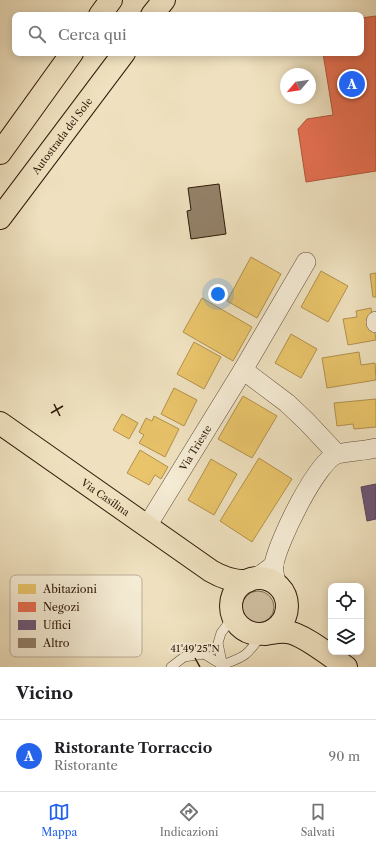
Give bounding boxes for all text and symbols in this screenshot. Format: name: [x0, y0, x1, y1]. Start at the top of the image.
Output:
search box: [12, 12, 364, 56]
icon: search: [26, 23, 48, 45]
text: Cerca qui: [58, 25, 127, 44]
north arrow: [280, 68, 316, 104]
pin: A: [339, 69, 365, 99]
street label: Autostrada del Sole: [29, 95, 95, 178]
your location: [208, 284, 228, 304]
street label: Via Trieste: [176, 422, 215, 474]
street label: Via Casilina: [78, 475, 133, 519]
legend: [10, 575, 142, 657]
text: Abitazioni: [42, 582, 97, 596]
map controls: [328, 583, 364, 655]
button: locate: [328, 583, 364, 619]
text: Negozi: [43, 600, 80, 614]
text: Uffici: [43, 618, 72, 632]
button: layers: [328, 619, 364, 655]
text: Altro: [42, 636, 70, 650]
text: 41°49'25"N: [170, 642, 220, 655]
text: Vicino: [16, 683, 73, 703]
text: Ristorante Torraccio: [54, 738, 212, 757]
text: A: [24, 748, 34, 764]
text: 90 m: [329, 748, 360, 764]
text: Ristorante: [54, 757, 118, 773]
tab: Mappa: [41, 801, 77, 839]
tab: Indicazioni: [160, 801, 218, 839]
tab: Salvati: [301, 801, 335, 839]

